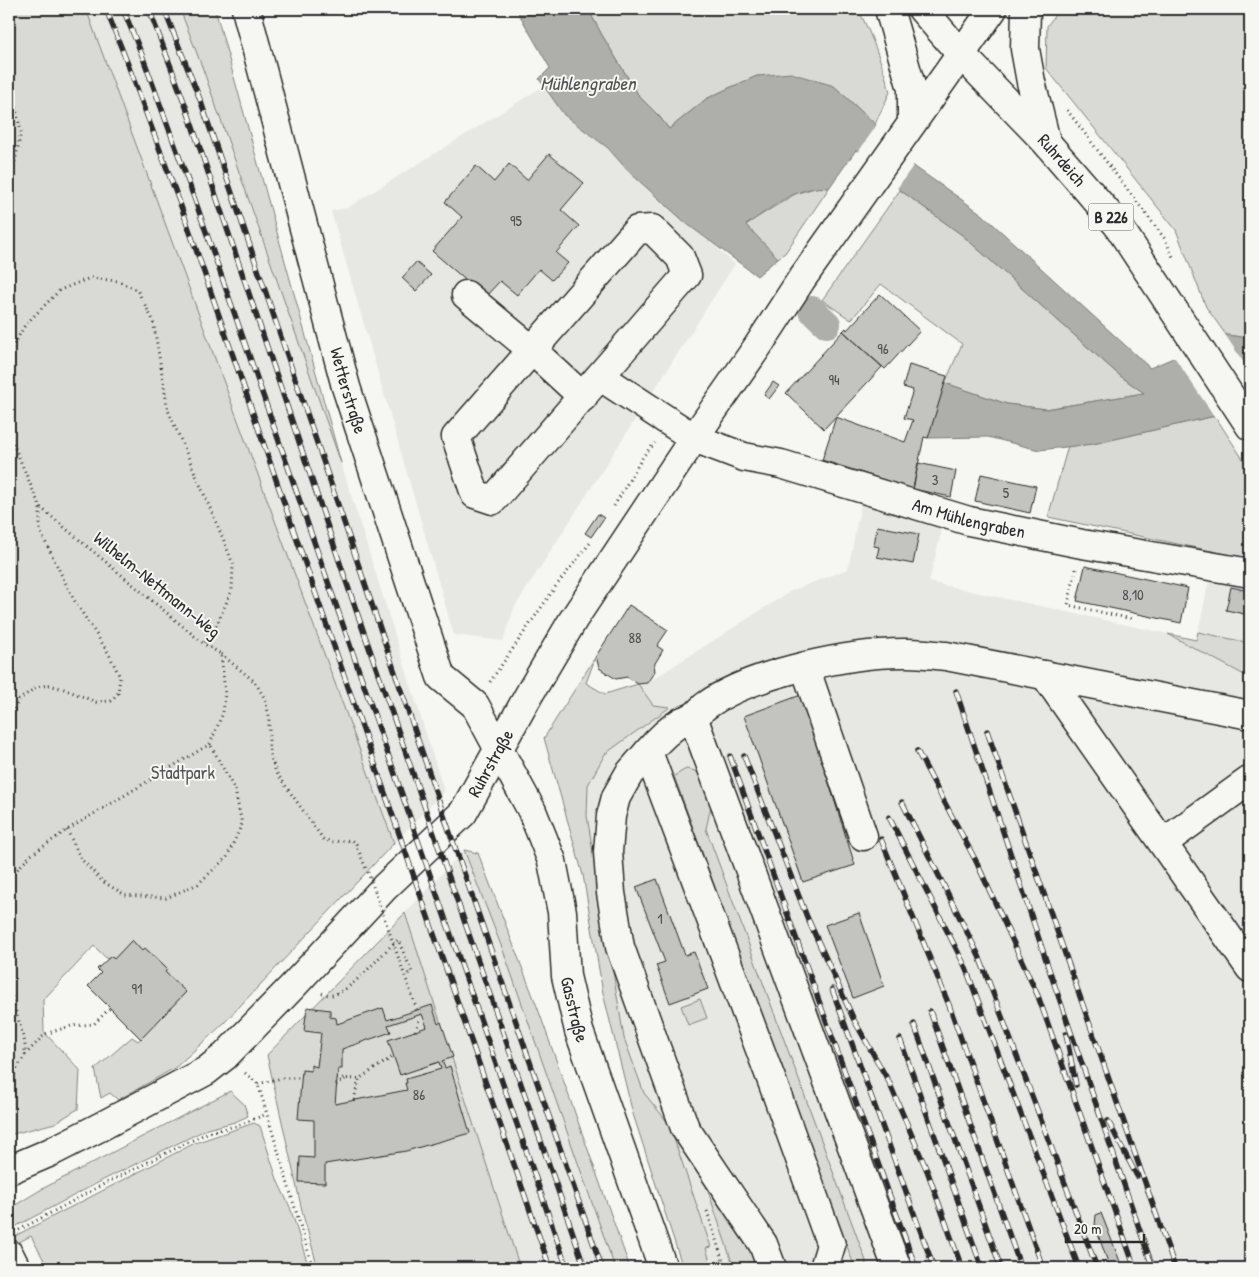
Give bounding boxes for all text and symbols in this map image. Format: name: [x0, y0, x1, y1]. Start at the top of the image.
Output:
water label: Mühlengraben: [540, 70, 637, 96]
street label: Ruhrdeich: [1032, 128, 1092, 192]
road number: B 226: [1088, 203, 1134, 230]
house number: 95: [510, 210, 523, 231]
house number: 96: [877, 338, 889, 359]
street label: Wetterstraße: [324, 345, 373, 437]
house number: 94: [828, 369, 840, 390]
house number: 3: [932, 469, 939, 490]
house number: 5: [1003, 482, 1010, 503]
street label: Am Mühlengraben: [909, 492, 1027, 544]
street label: Wilhelm-Nettmann-Weg: [88, 525, 226, 644]
house number: 8,10: [1122, 584, 1144, 605]
house number: 88: [629, 627, 642, 648]
street label: Ruhrstraße: [461, 725, 519, 801]
park label: Stadtpark: [151, 760, 215, 785]
house number: 1: [657, 908, 663, 929]
street label: Gasstraße: [555, 974, 595, 1046]
house number: 91: [132, 978, 142, 999]
house number: 86: [413, 1084, 425, 1105]
scale bar: [1066, 1212, 1144, 1244]
text: 20 m: [1074, 1218, 1101, 1239]

